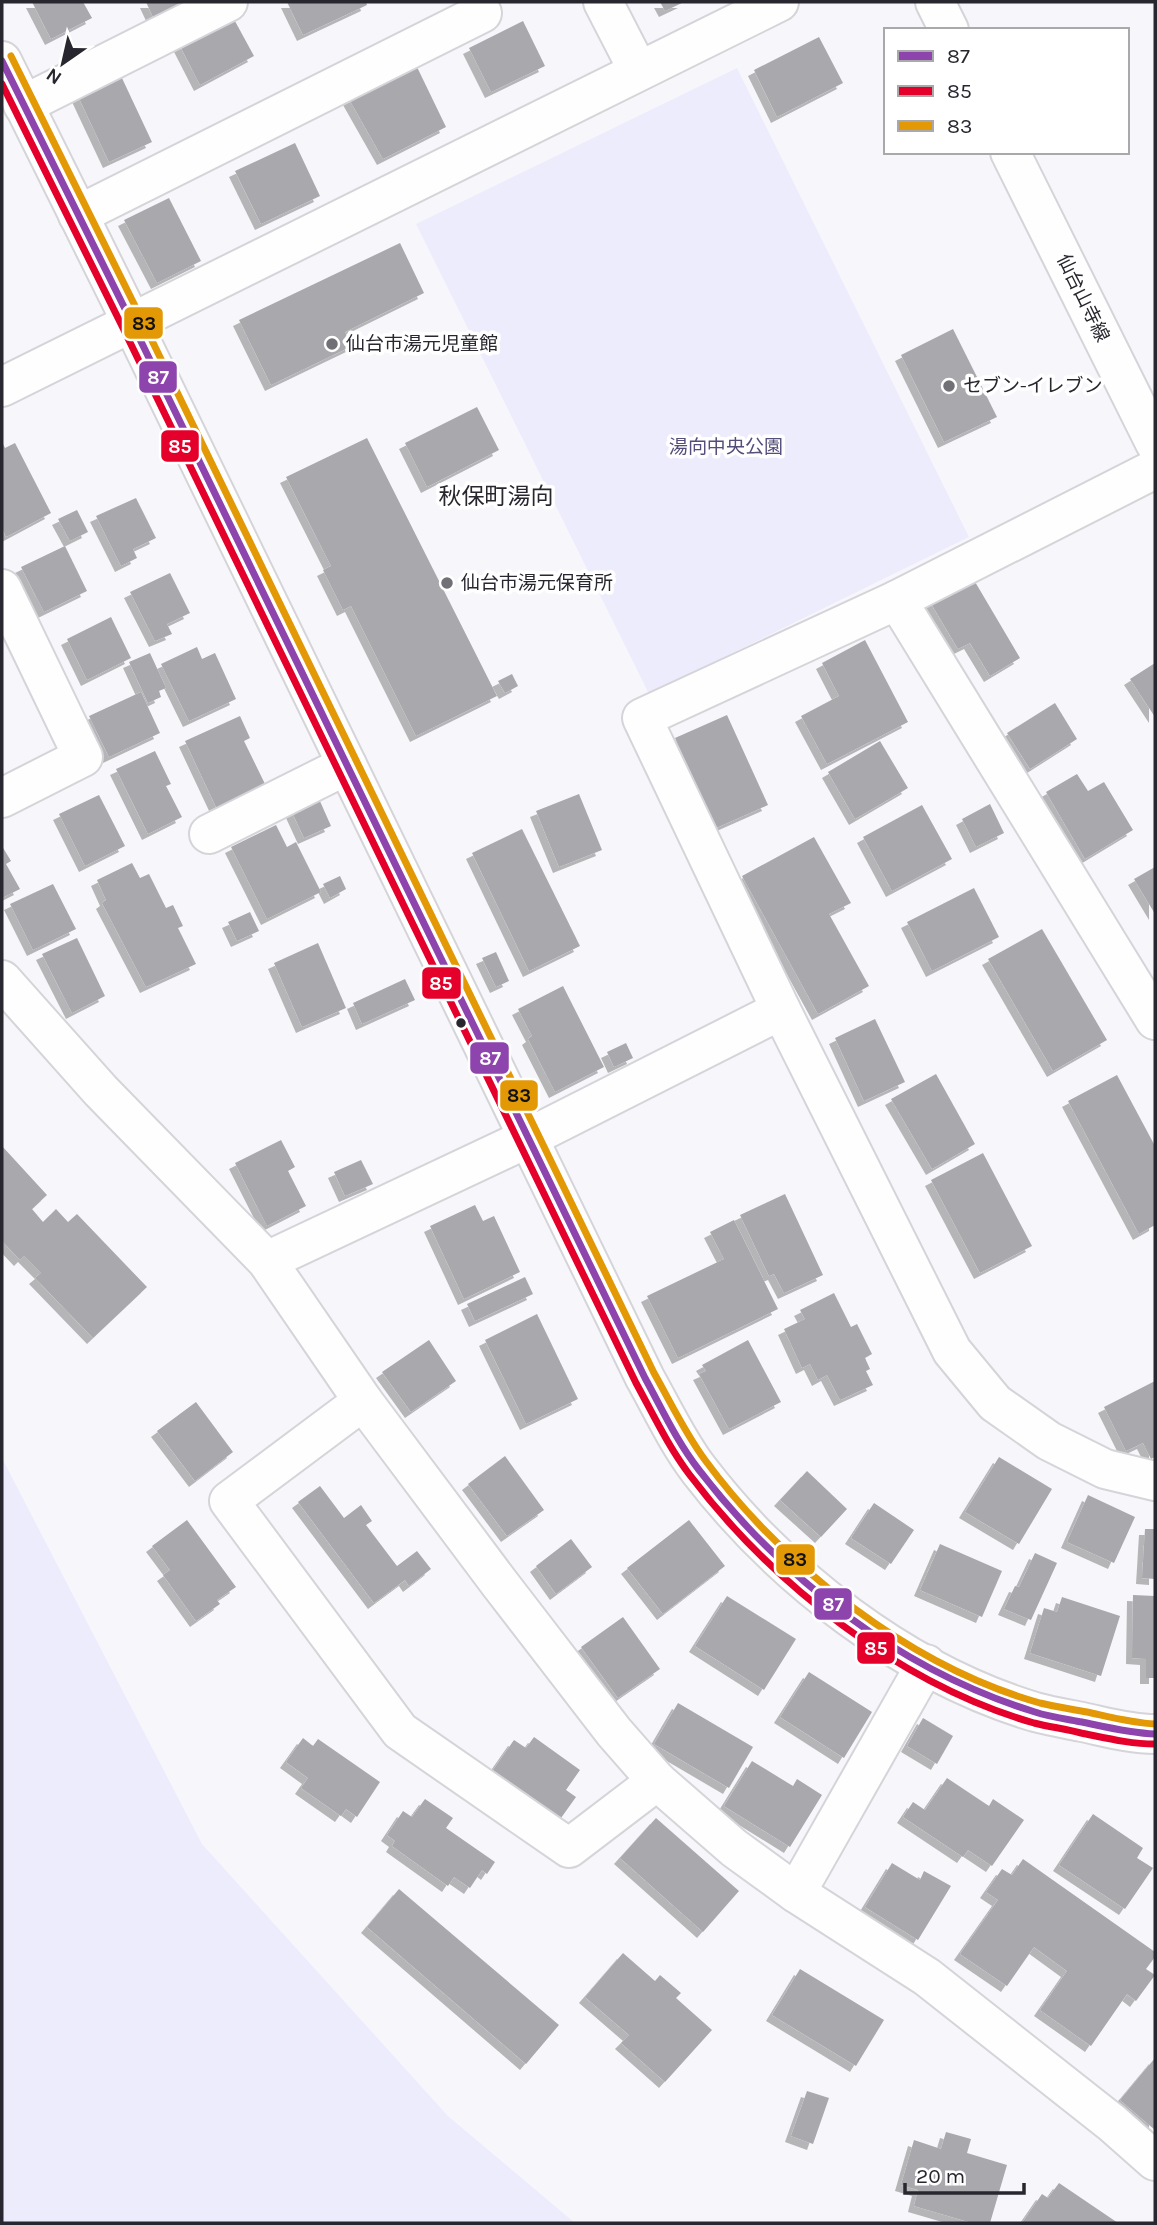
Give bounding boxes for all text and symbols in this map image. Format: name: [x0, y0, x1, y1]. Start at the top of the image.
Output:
north arrow: [28, 28, 98, 98]
legend: [884, 28, 1129, 154]
text: 87: [947, 44, 970, 68]
text: N: [42, 63, 66, 89]
text: 85: [947, 79, 972, 103]
text: 83: [947, 114, 972, 138]
street label: 仙台山寺線: [1052, 250, 1114, 346]
line badge: 83: [123, 306, 164, 340]
text: 83: [132, 313, 156, 335]
place label: 仙台市湯元児童館: [346, 333, 498, 355]
marker: 仙台市湯元児童館: [324, 336, 340, 352]
line badge: 87: [138, 360, 178, 394]
text: 87: [147, 367, 169, 389]
place label: セブン-イレブン: [963, 375, 1103, 397]
marker: セブン-イレブン: [941, 378, 957, 394]
line badge: 85: [160, 429, 200, 463]
text: 85: [168, 436, 192, 458]
park label: 湯向中央公園: [669, 436, 783, 458]
district label: 秋保町湯向: [439, 483, 554, 510]
place label: 仙台市湯元保育所: [461, 572, 613, 594]
marker: 仙台市湯元保育所: [439, 575, 455, 591]
line badge: 85: [421, 966, 462, 1000]
text: 85: [429, 973, 453, 995]
unlabelled marker: [454, 1016, 468, 1030]
line badge: 87: [469, 1041, 510, 1075]
text: 87: [479, 1048, 501, 1070]
line badge: 83: [499, 1079, 539, 1112]
text: 83: [507, 1085, 531, 1107]
line badge: 83: [775, 1543, 816, 1576]
text: 83: [783, 1549, 807, 1571]
line badge: 87: [813, 1587, 853, 1621]
text: 87: [822, 1594, 844, 1616]
line badge: 85: [856, 1631, 896, 1665]
text: 85: [864, 1638, 888, 1660]
scale bar: [905, 2152, 1024, 2196]
text: 20 m: [916, 2164, 965, 2188]

